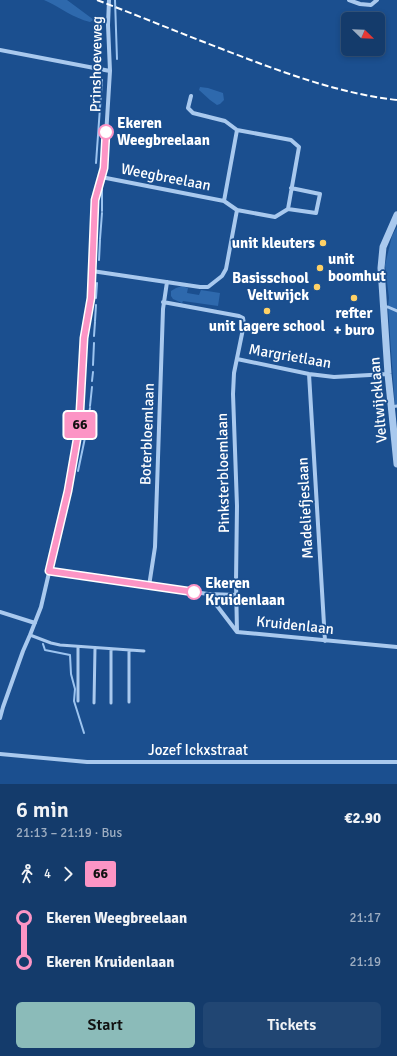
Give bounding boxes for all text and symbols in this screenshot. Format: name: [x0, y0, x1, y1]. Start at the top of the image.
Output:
north arrow: [341, 12, 385, 56]
map controls: [341, 12, 385, 56]
street label: Prinshoeveweg: [86, 16, 106, 112]
place label: Ekeren Weegbreelaan: [117, 114, 210, 149]
marker: Ekeren Weegbreelaan: [98, 124, 114, 140]
street label: Weegbreelaan: [120, 159, 212, 195]
place label: unit kleuters: [232, 234, 315, 252]
marker: unit kleuters: [318, 238, 328, 248]
place label: unit boomhut: [328, 250, 386, 285]
marker: unit boomhut: [315, 263, 325, 273]
place label: Basisschool Veltwijck: [232, 269, 309, 304]
marker: Basisschool Veltwijck: [312, 282, 322, 292]
marker: refter + buro: [349, 293, 359, 303]
place label: refter + buro: [333, 304, 375, 339]
marker: unit lagere school: [262, 306, 272, 316]
place label: unit lagere school: [209, 317, 325, 335]
street label: Margrietlaan: [247, 340, 333, 372]
street label: Veltwijcklaan: [365, 356, 391, 444]
street label: Boterbloemlaan: [136, 383, 158, 485]
line badge: 66: [62, 412, 98, 438]
street label: Pinksterbloemlaan: [213, 413, 233, 533]
text: 66: [72, 416, 88, 433]
street label: Madeliefjeslaan: [293, 457, 317, 559]
place label: Ekeren Kruidenlaan: [205, 574, 285, 609]
marker: Ekeren Kruidenlaan: [186, 584, 202, 600]
street label: Kruidenlaan: [255, 612, 335, 638]
street label: Jozef Ickxstraat: [148, 741, 248, 759]
text: 6 min: [16, 796, 69, 823]
text: €2.90: [344, 809, 381, 827]
text: 21:13 – 21:19 · Bus: [16, 825, 122, 841]
icon: walk: [16, 863, 38, 885]
icon: forward: [57, 863, 79, 885]
text: 66: [93, 865, 108, 882]
text: 4: [44, 866, 51, 882]
text: Ekeren Weegbreelaan: [46, 909, 187, 927]
text: 21:17: [349, 910, 381, 926]
text: Ekeren Kruidenlaan: [46, 953, 174, 971]
text: 21:19: [349, 954, 381, 970]
button: Start: [16, 1002, 195, 1048]
button: Tickets: [203, 1002, 381, 1048]

